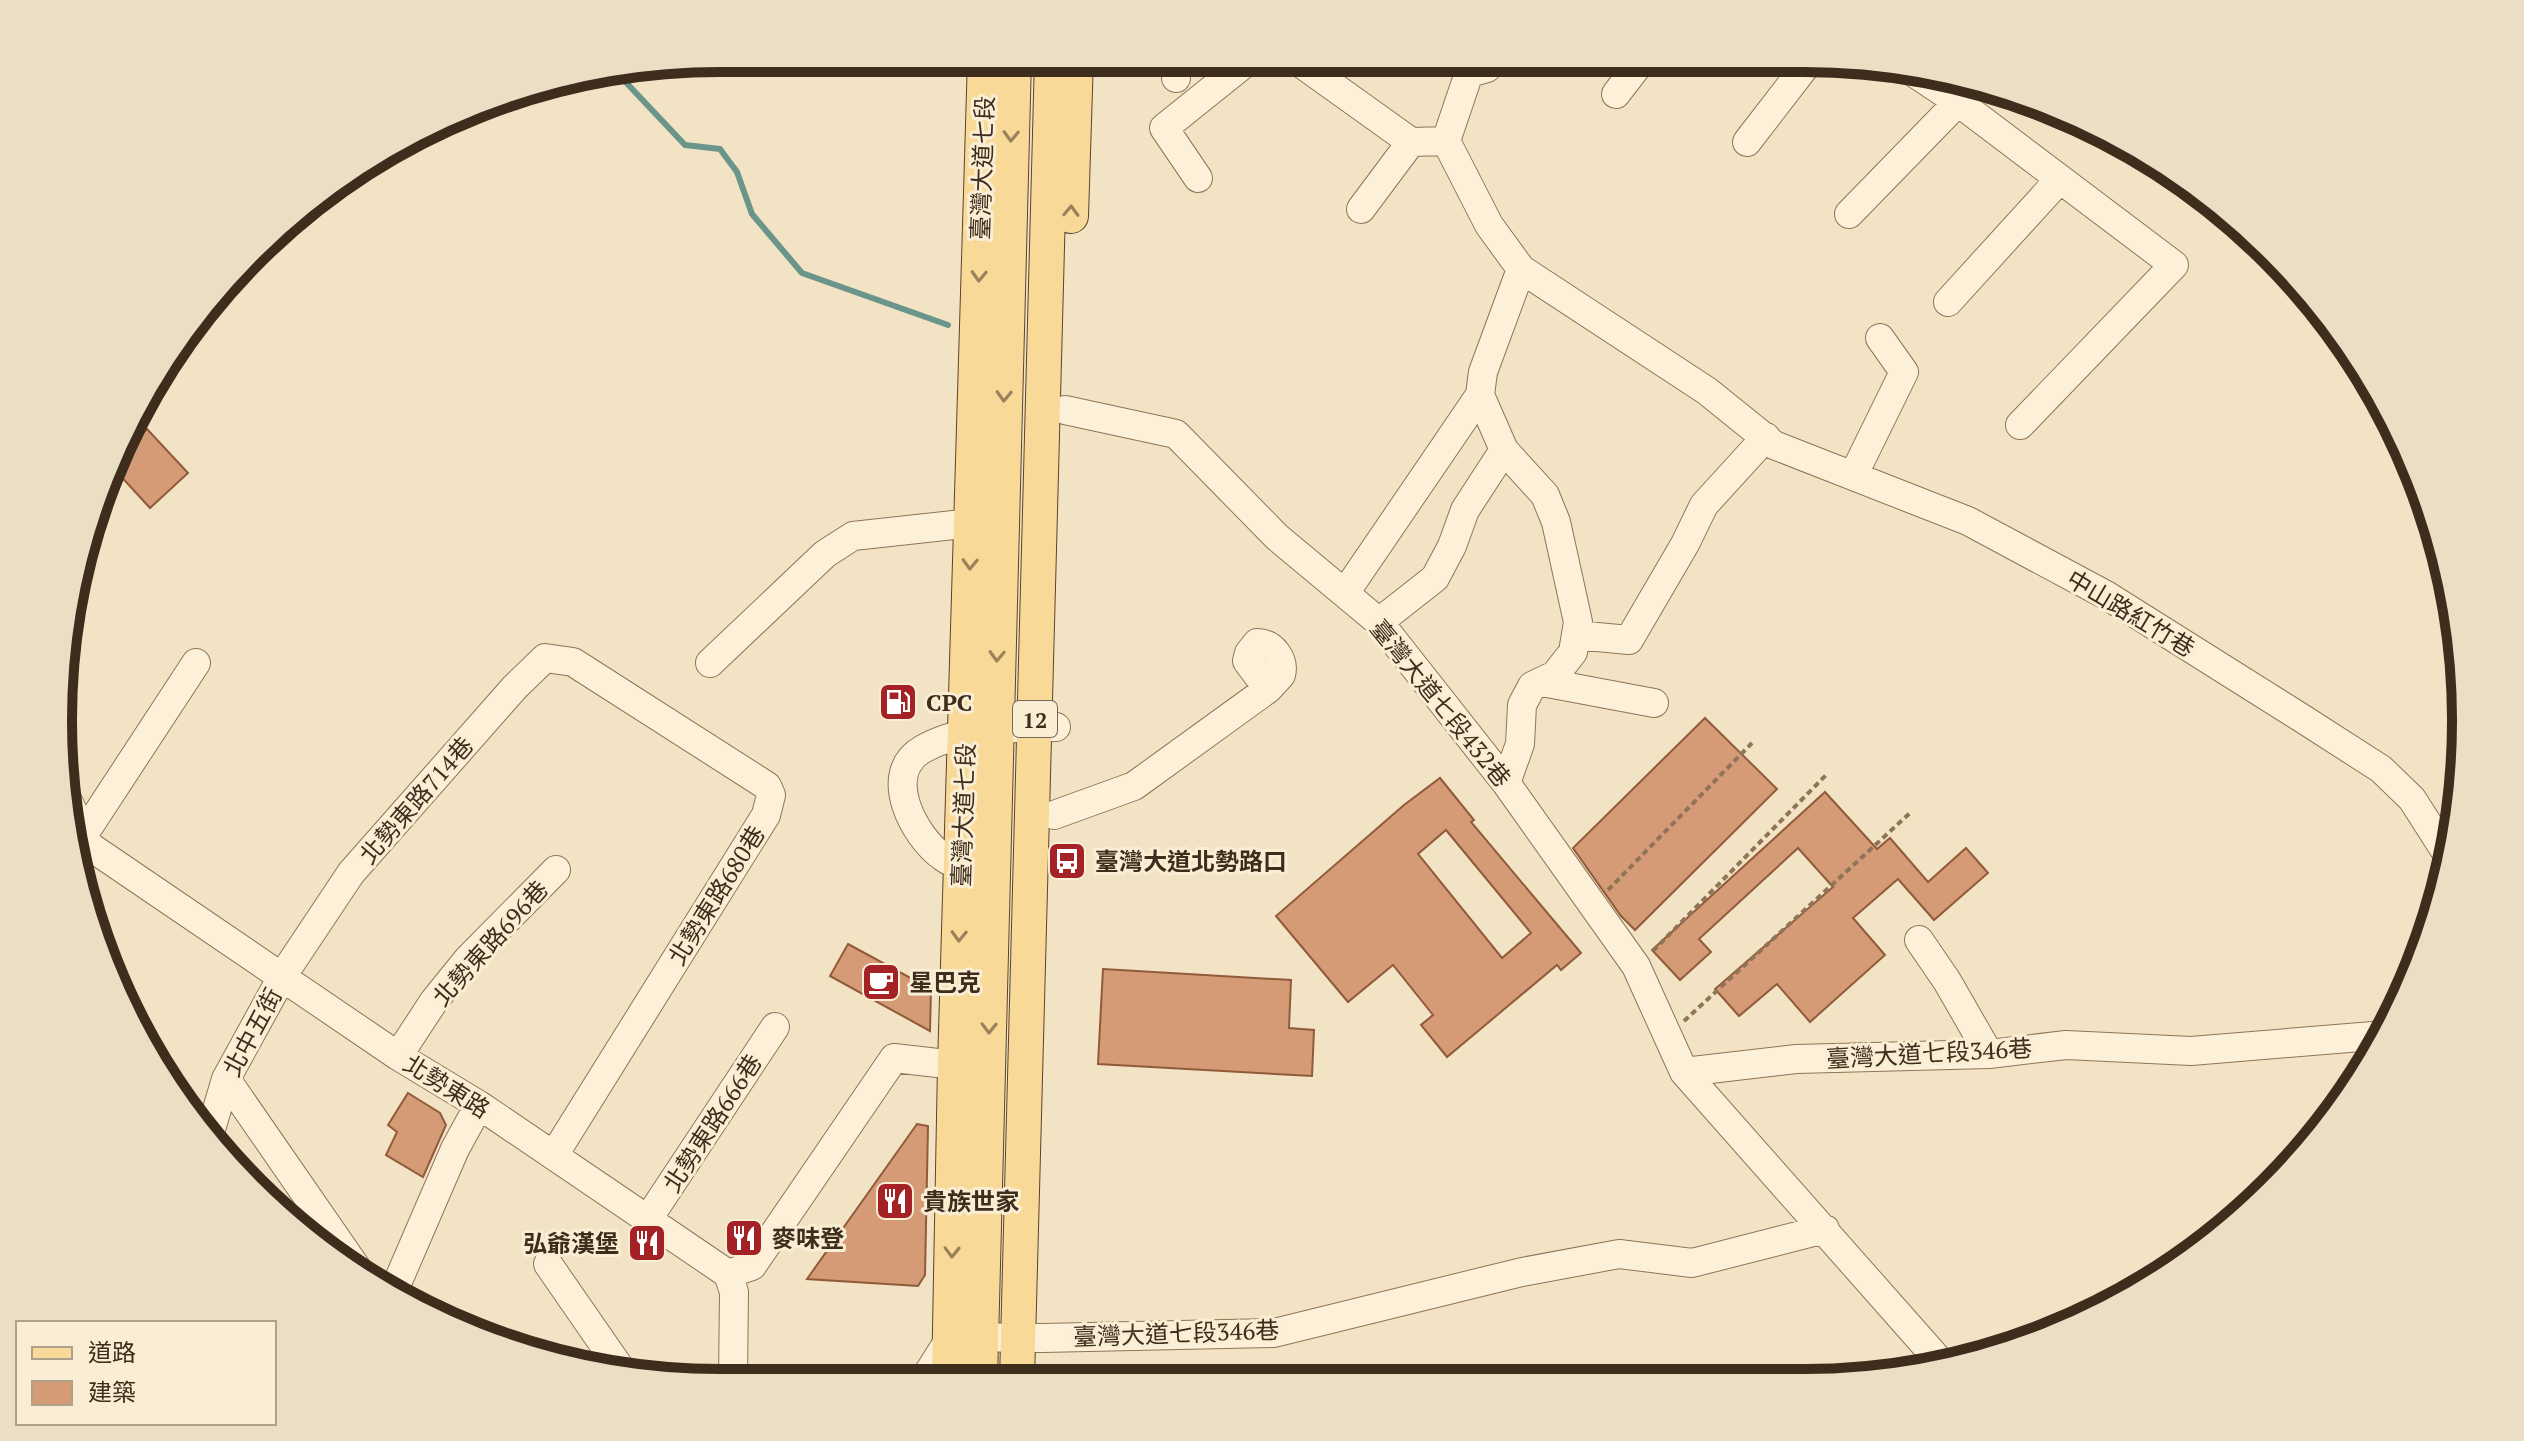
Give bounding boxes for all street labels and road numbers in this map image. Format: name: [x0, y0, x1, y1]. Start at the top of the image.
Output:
street label: 臺灣大道七段: [963, 95, 1001, 241]
street label: 中山路紅竹巷: [2061, 562, 2201, 664]
street label: 臺灣大道七段432巷: [1364, 613, 1518, 793]
road number: 12: [1013, 701, 1057, 737]
street label: 北勢東路714巷: [352, 730, 480, 870]
street label: 臺灣大道七段: [944, 742, 982, 888]
street label: 北勢東路680巷: [660, 819, 772, 971]
street label: 北勢東路696巷: [425, 873, 555, 1013]
street label: 北中五街: [215, 982, 289, 1082]
street label: 臺灣大道七段346巷: [1825, 1032, 2033, 1074]
street label: 北勢東路: [398, 1047, 496, 1125]
street label: 北勢東路666巷: [655, 1048, 769, 1198]
street label: 臺灣大道七段346巷: [1072, 1313, 1280, 1353]

